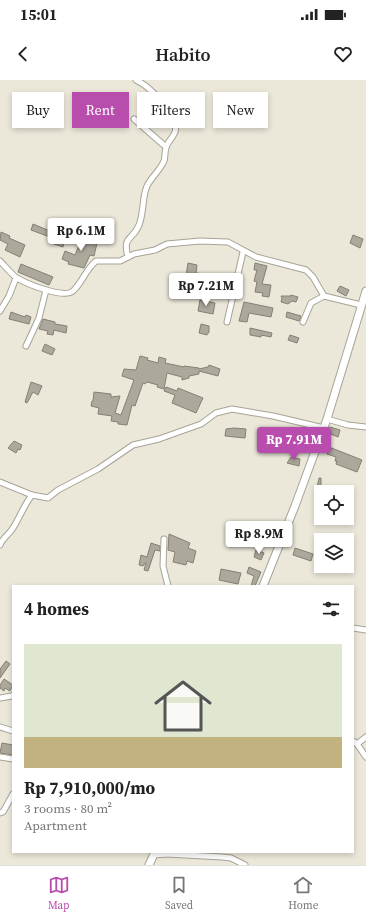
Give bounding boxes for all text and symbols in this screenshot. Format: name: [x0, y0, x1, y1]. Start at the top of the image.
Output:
text: 15:01: [20, 4, 57, 25]
text: Habito: [155, 42, 211, 67]
icon: back: [12, 43, 34, 65]
icon: heart: [332, 43, 354, 65]
chip: Buy: [12, 92, 64, 128]
chip: Rent: [72, 92, 129, 128]
chip: Filters: [137, 92, 205, 128]
chip: New: [213, 92, 268, 128]
pin: Rp 6.1M: [44, 218, 118, 252]
text: Rp 6.1M: [56, 222, 106, 239]
pin: Rp 7.21M: [165, 273, 247, 307]
text: Rp 7.21M: [178, 277, 234, 294]
pin: Rp 7.91M: [253, 427, 335, 461]
text: Rp 7.91M: [266, 431, 322, 448]
map controls: [314, 485, 354, 573]
button: locate: [314, 485, 354, 525]
pin: Rp 8.9M: [222, 521, 296, 555]
text: Rp 8.9M: [234, 525, 284, 542]
button: layers: [314, 533, 354, 573]
text: 4 homes: [24, 597, 89, 621]
icon: filters: [320, 598, 342, 620]
icon: home: [147, 670, 219, 742]
text: Rp 7,910,000/mo: [24, 776, 155, 800]
text: 3 rooms · 80 m²: [24, 800, 112, 817]
text: Apartment: [24, 817, 87, 834]
tab: Map: [48, 874, 70, 913]
tab: Saved: [165, 874, 193, 913]
tab: Home: [288, 874, 318, 913]

